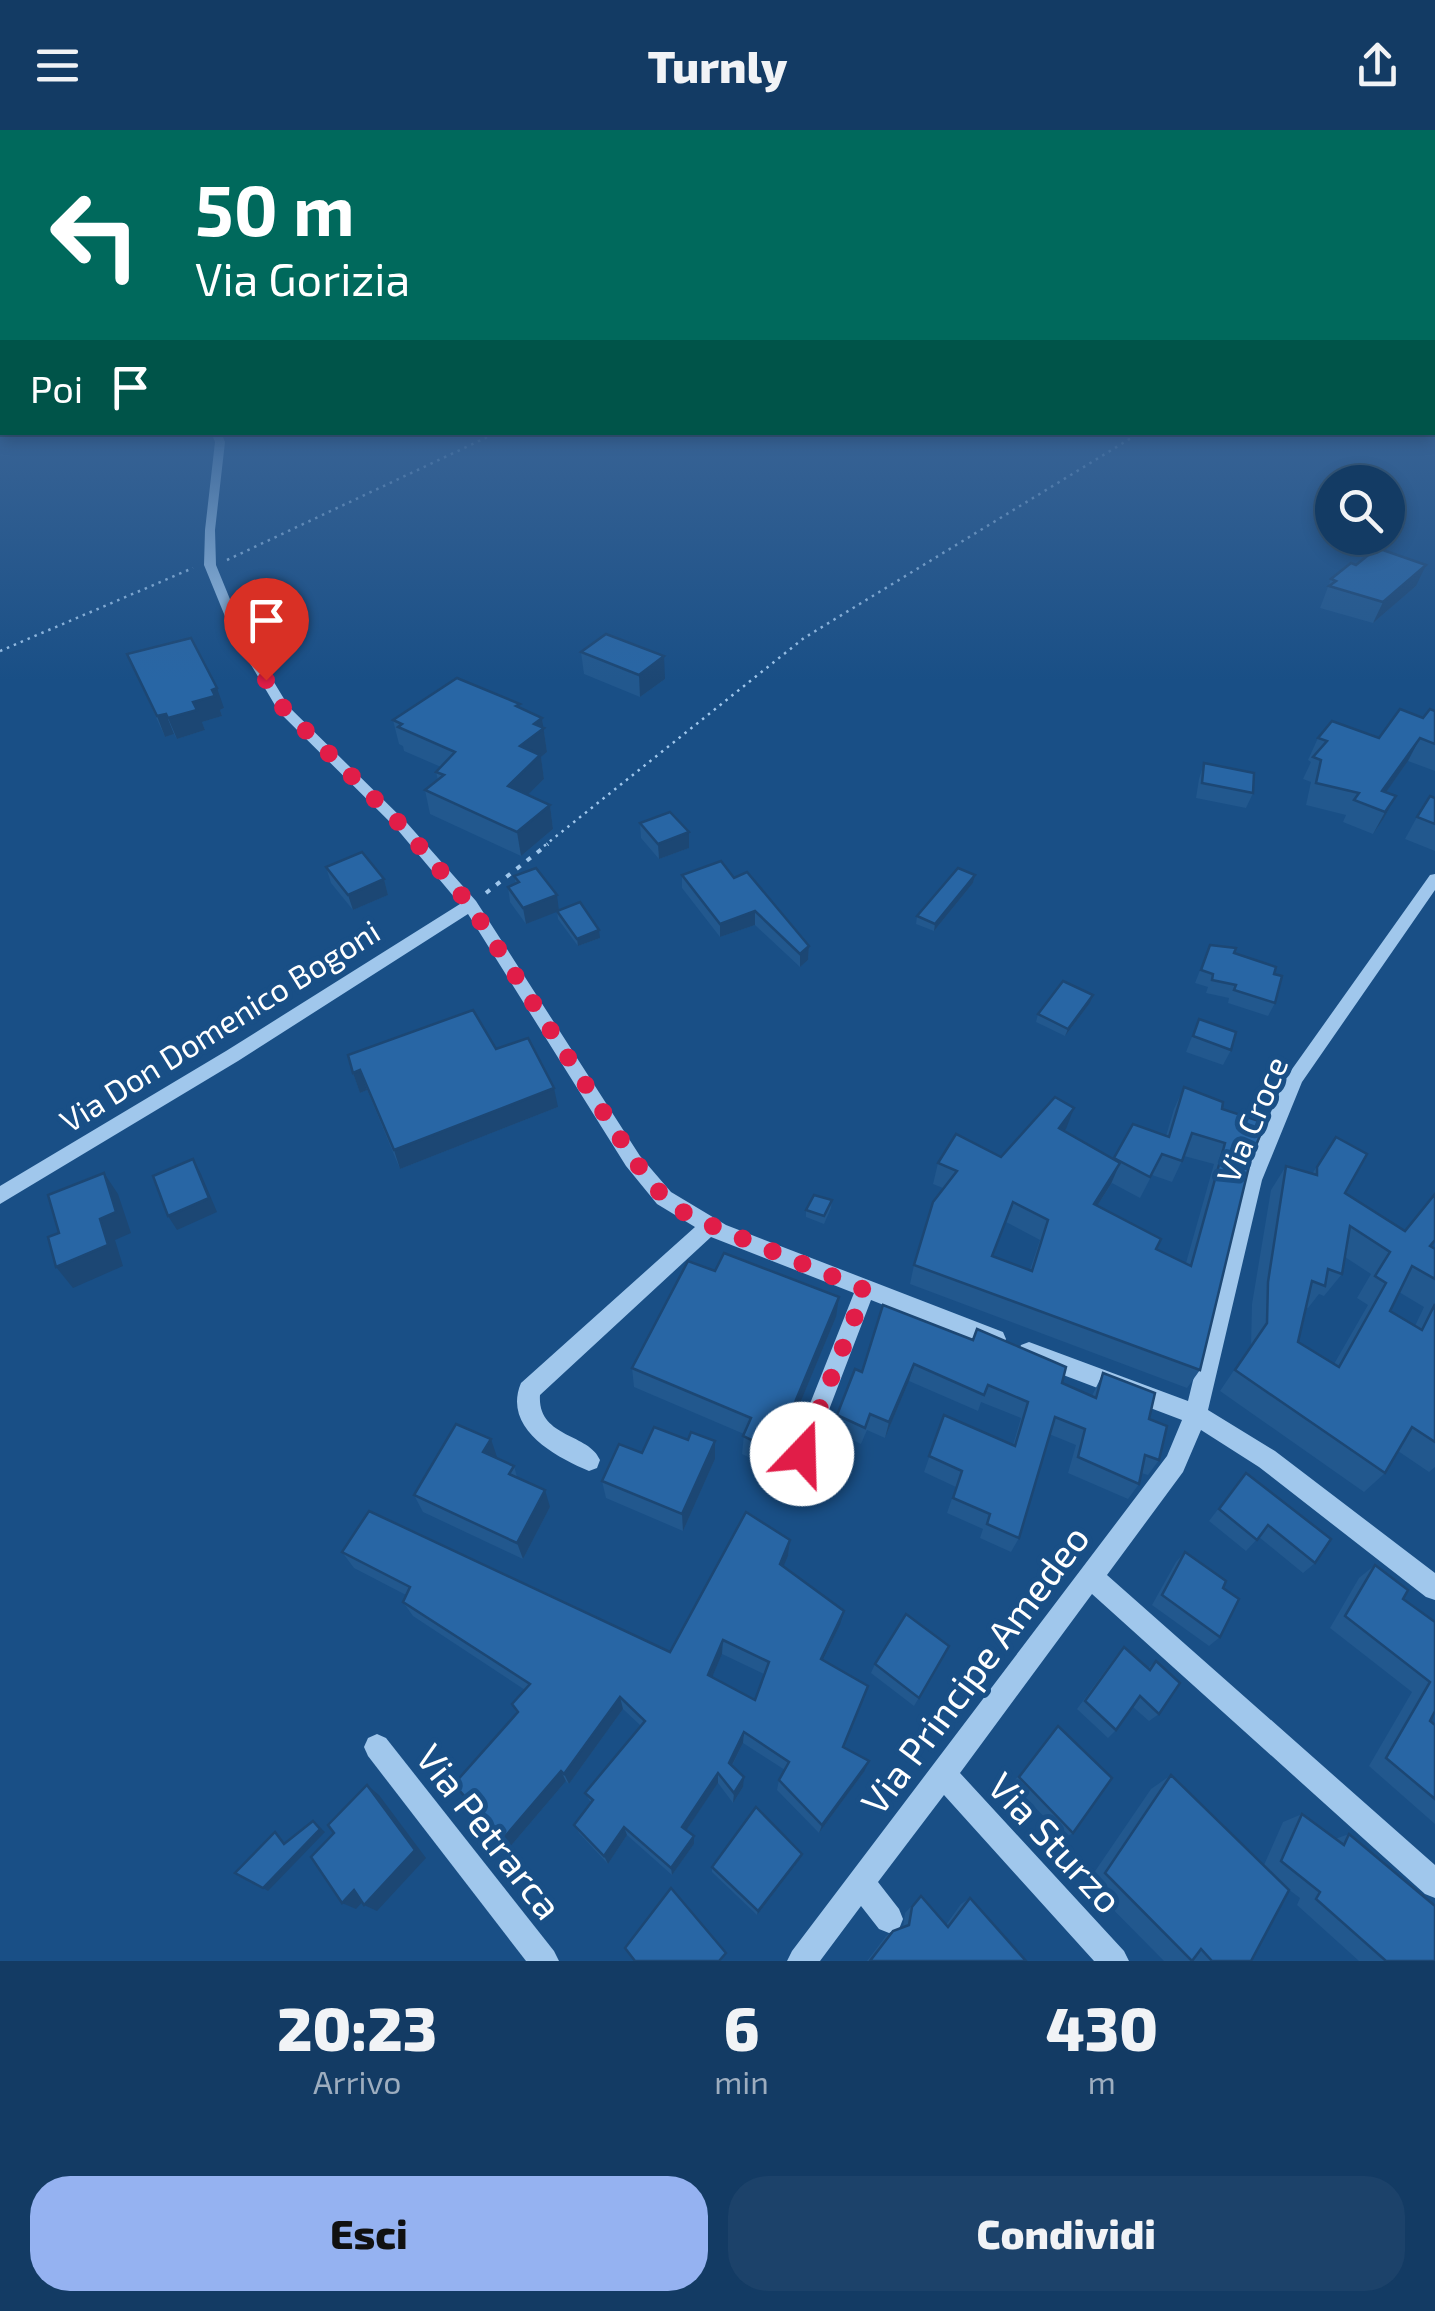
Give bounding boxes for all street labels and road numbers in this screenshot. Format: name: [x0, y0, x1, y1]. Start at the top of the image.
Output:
street label: Via Don Domenico Bogoni: [52, 911, 386, 1139]
street label: Via Croce: [1207, 1050, 1295, 1188]
street label: Via Principe Amedeo: [850, 1515, 1098, 1823]
street label: Via Petrarca: [407, 1734, 573, 1928]
street label: Via Sturzo: [979, 1762, 1133, 1922]

